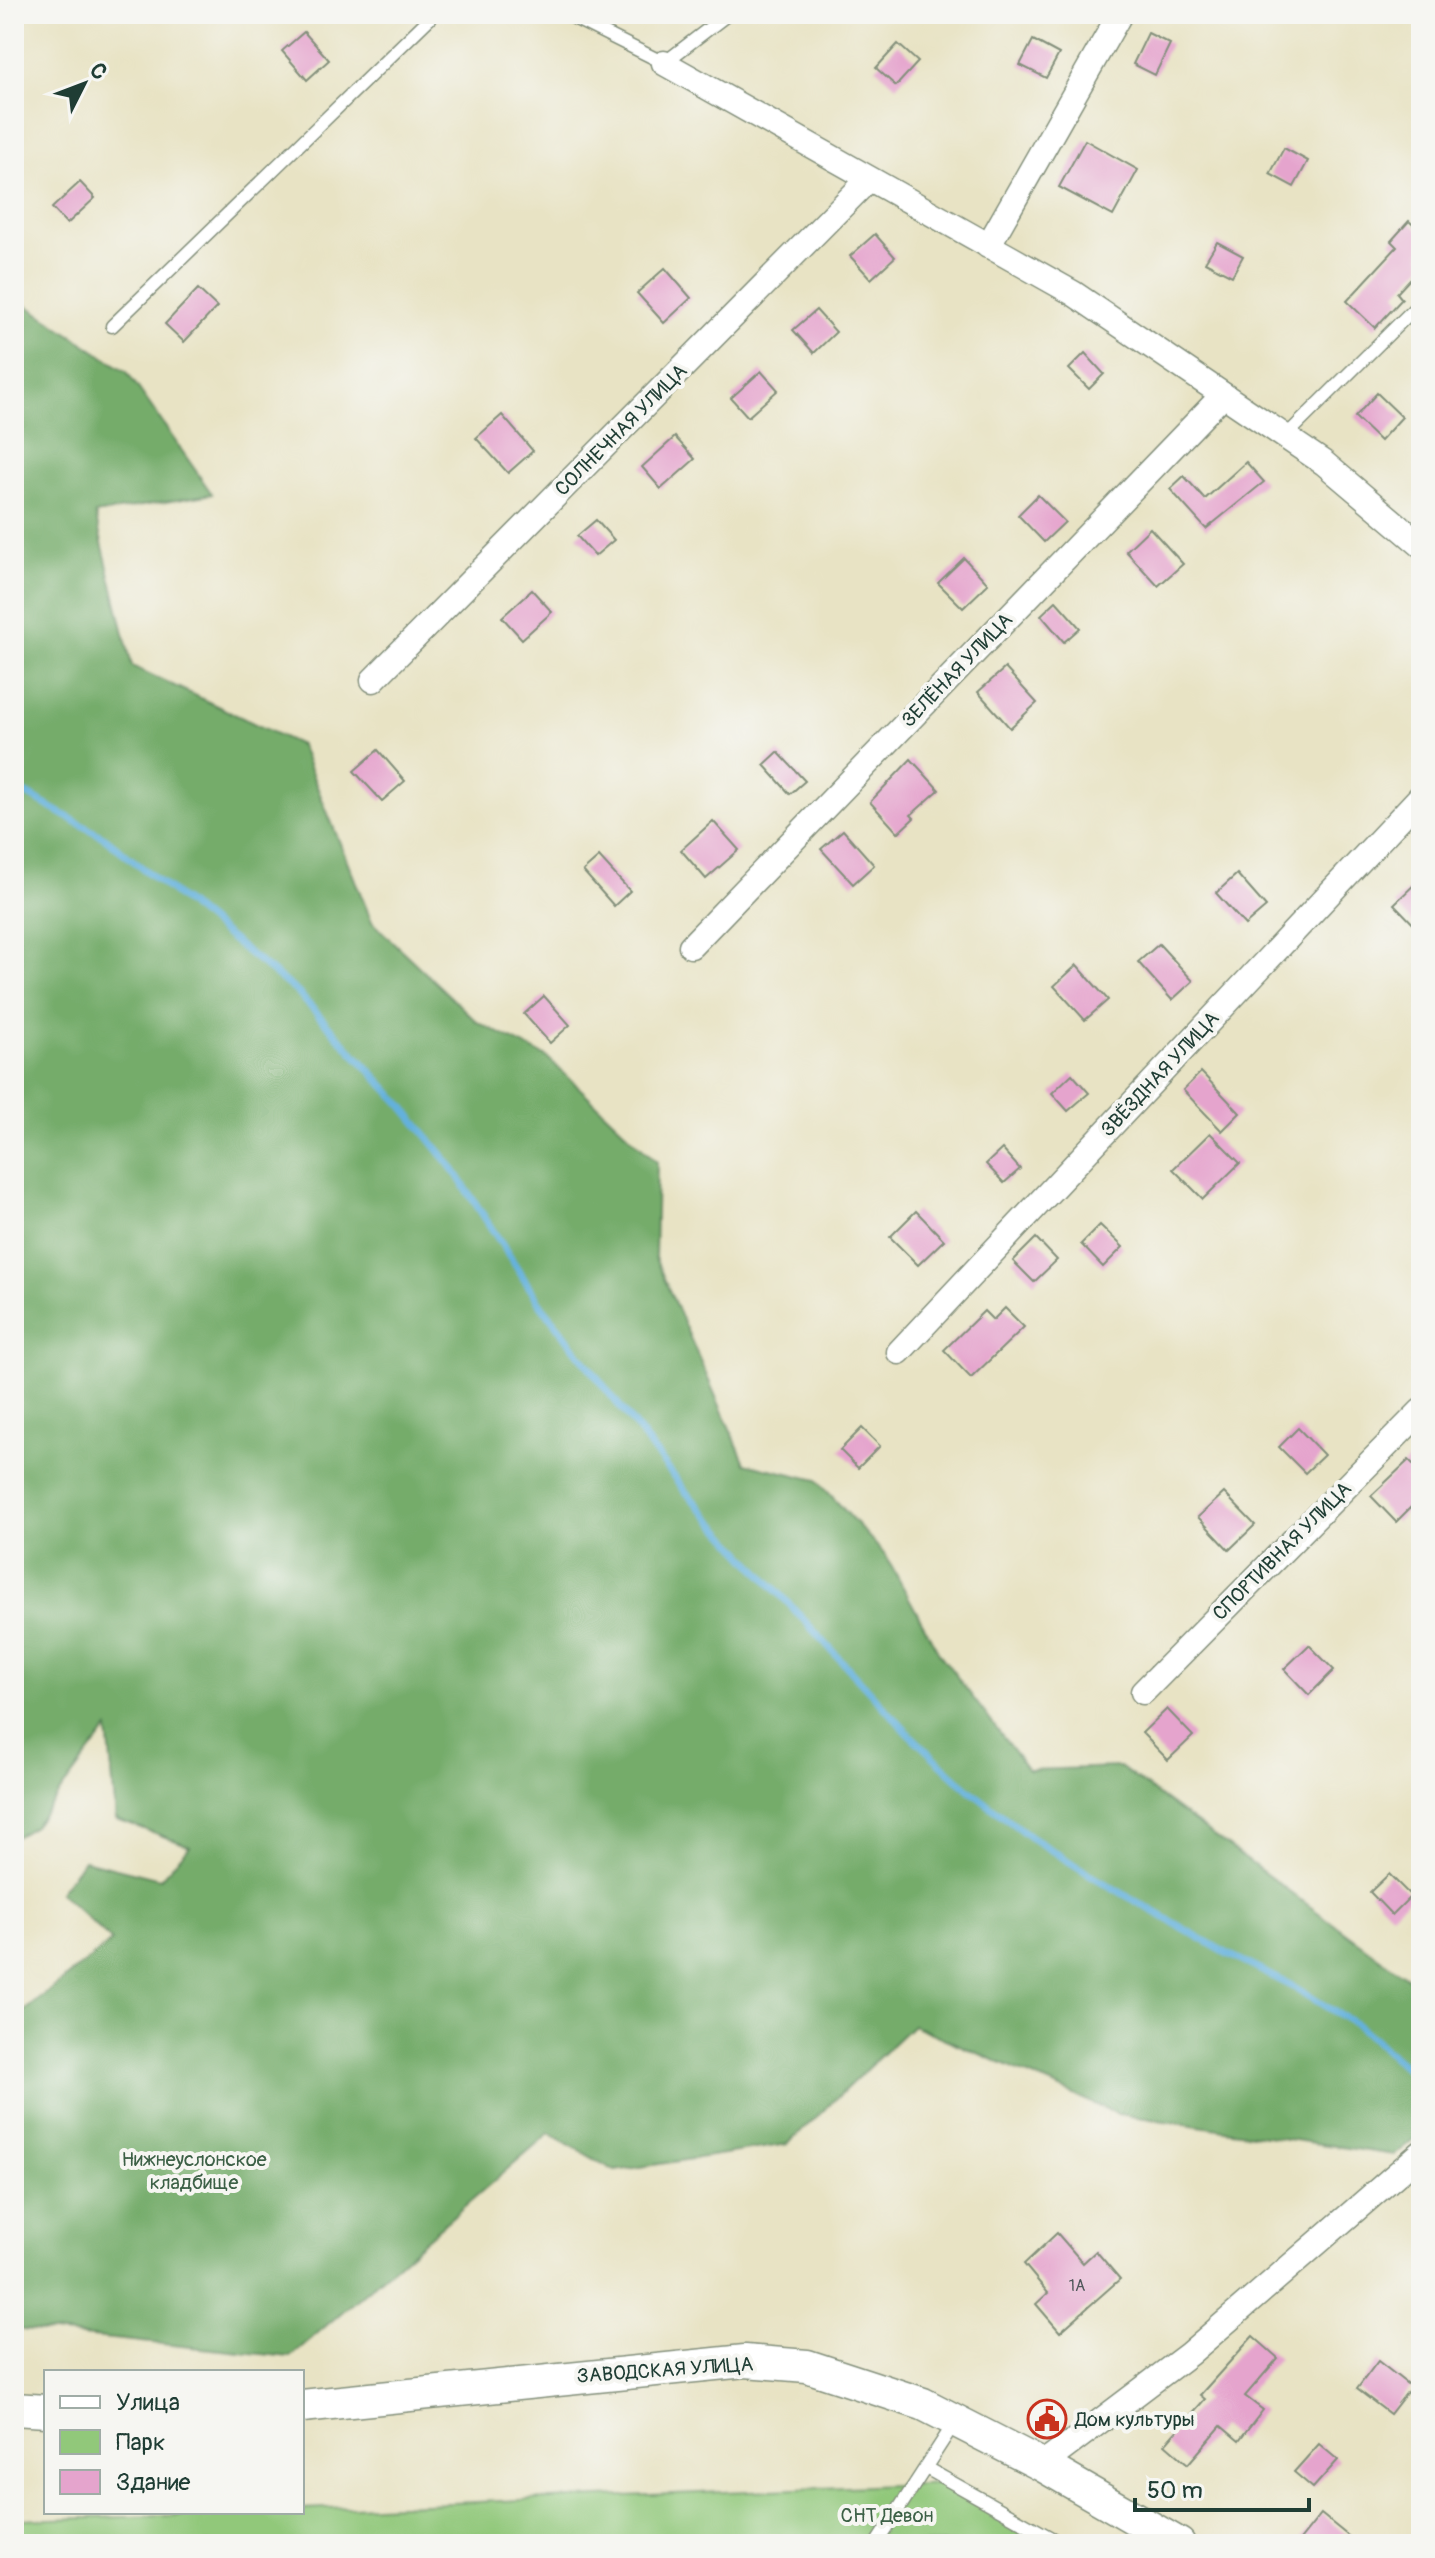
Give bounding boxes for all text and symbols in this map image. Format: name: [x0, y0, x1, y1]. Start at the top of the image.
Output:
north arrow: [44, 44, 124, 124]
text: С: [83, 57, 113, 86]
street label: СОЛНЕЧНАЯ УЛИЦА: [550, 359, 692, 501]
street label: ЗЕЛЁНАЯ УЛИЦА: [896, 608, 1018, 732]
street label: ЗВЁЗДНАЯ УЛИЦА: [1095, 1006, 1225, 1142]
street label: СПОРТИВНАЯ УЛИЦА: [1207, 1476, 1357, 1626]
park label: Нижнеуслонское кладбище: [121, 2147, 267, 2195]
house number: 1А: [1069, 2276, 1085, 2296]
street label: ЗАВОДСКАЯ УЛИЦА: [576, 2351, 754, 2389]
legend: [44, 2370, 304, 2514]
text: Улица: [116, 2388, 180, 2417]
public building icon: Дом культуры: [1026, 2398, 1068, 2440]
place label: Дом культуры: [1074, 2407, 1195, 2432]
text: Парк: [116, 2428, 165, 2457]
scale bar: [1135, 2462, 1309, 2512]
text: Здание: [116, 2468, 191, 2497]
text: 50 m: [1147, 2476, 1203, 2505]
park label: СНТ Девон: [841, 2503, 933, 2528]

